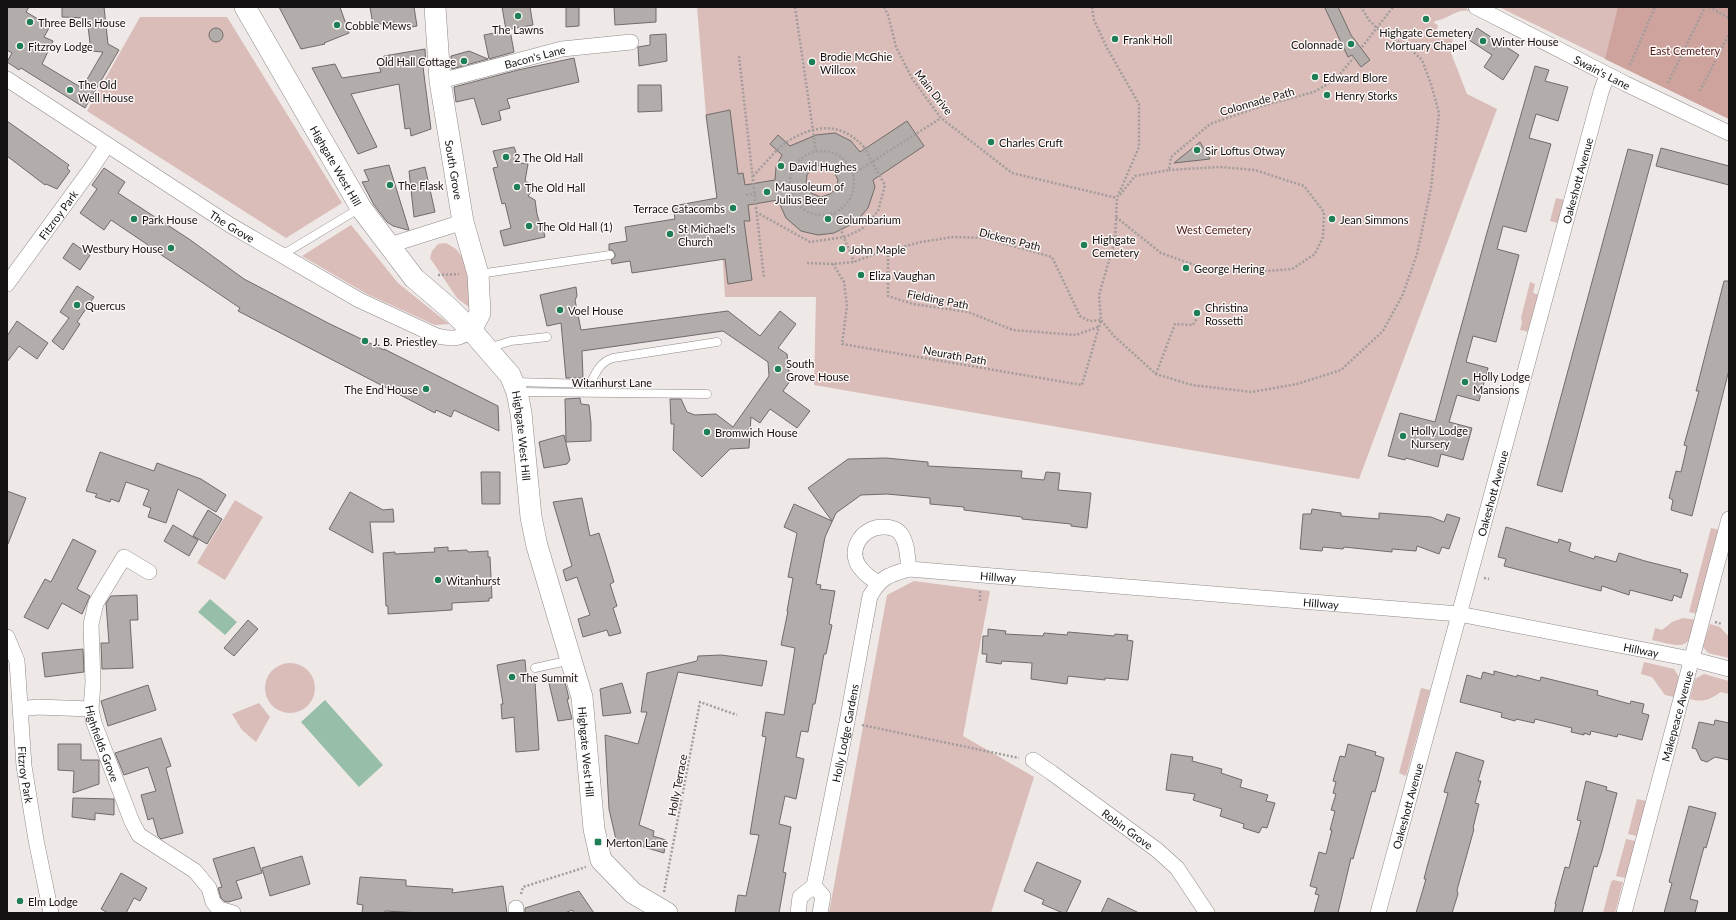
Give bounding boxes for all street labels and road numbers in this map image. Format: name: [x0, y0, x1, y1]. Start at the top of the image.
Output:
street label: Bacon's Lane: [503, 42, 566, 70]
street label: Swain's Lane: [1572, 52, 1633, 92]
street label: Main Drive: [912, 67, 956, 117]
street label: Colonnade Path: [1218, 84, 1296, 118]
street label: Highgate West Hill: [308, 123, 365, 208]
street label: Oakeshott Avenue: [1559, 136, 1595, 225]
street label: South Grove: [443, 139, 466, 201]
street label: Fitzroy Park: [36, 187, 80, 242]
street label: The Grove: [207, 207, 257, 245]
street label: Dickens Path: [978, 225, 1042, 253]
street label: Fielding Path: [906, 287, 970, 311]
street label: Neurath Path: [922, 343, 988, 367]
street label: Witanhurst Lane: [572, 376, 652, 389]
street label: Highgate West Hill: [510, 389, 534, 481]
street label: Oakeshott Avenue: [1474, 449, 1510, 538]
street label: Hillway: [980, 568, 1017, 584]
street label: Hillway: [1303, 595, 1340, 611]
street label: Hillway: [1622, 640, 1660, 659]
street label: Makepeace Avenue: [1658, 669, 1695, 763]
street label: Holly Lodge Gardens: [829, 682, 860, 783]
street label: Highfields Grove: [84, 704, 122, 784]
street label: Highgate West Hill: [576, 706, 598, 797]
street label: Fitzroy Park: [16, 746, 36, 804]
street label: Holly Terrace: [665, 753, 689, 817]
street label: Oakeshott Avenue: [1389, 761, 1425, 850]
street label: Robin Grove: [1100, 806, 1156, 852]

